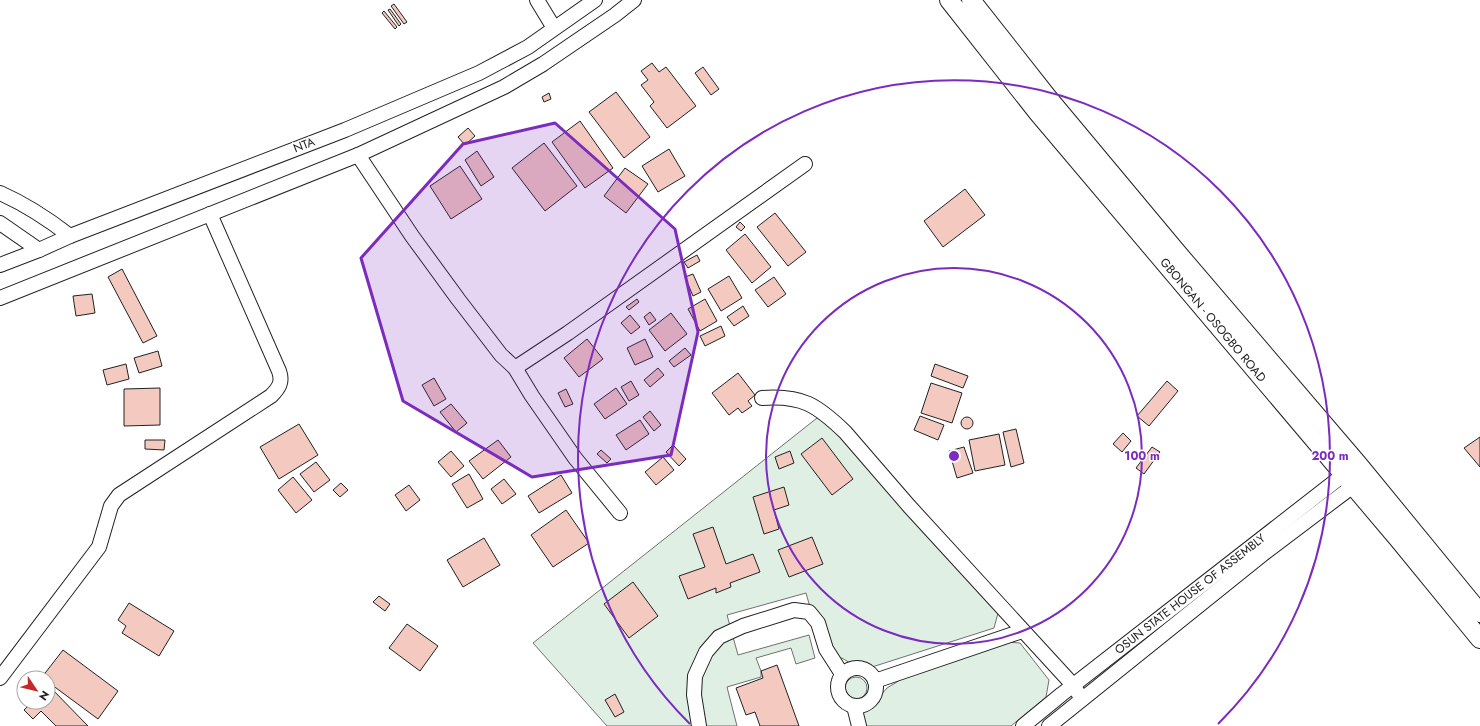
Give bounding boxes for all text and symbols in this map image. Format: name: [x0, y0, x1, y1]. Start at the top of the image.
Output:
street label: NTA: [291, 133, 317, 157]
street label: GBONGAN - OSOGBO ROAD: [1156, 254, 1270, 386]
text: 100 m: [1124, 447, 1160, 465]
text: 200 m: [1311, 447, 1349, 465]
centre of rings: [947, 449, 961, 463]
street label: OSUN STATE HOUSE OF ASSEMBLY: [1111, 529, 1269, 659]
north arrow: [16, 670, 56, 710]
text: N: [35, 688, 53, 704]

